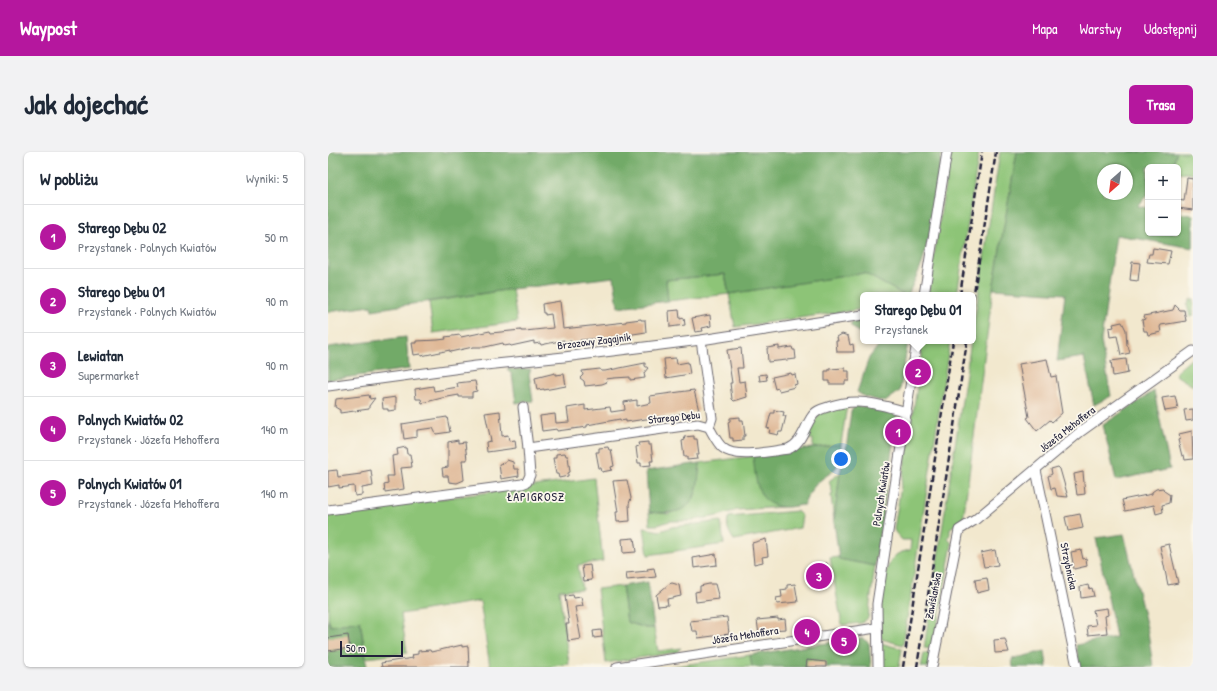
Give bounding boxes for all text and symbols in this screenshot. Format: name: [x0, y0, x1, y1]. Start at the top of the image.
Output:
text: Waypost: [20, 15, 77, 41]
text: Mapa: [1032, 19, 1058, 38]
text: Warstwy: [1080, 19, 1122, 38]
text: Udostępnij: [1144, 19, 1197, 38]
text: Jak dojechać: [24, 85, 148, 123]
button: Trasa: [1129, 85, 1193, 124]
north arrow: [1097, 164, 1133, 200]
map controls: [1145, 164, 1181, 236]
button: +: [1145, 164, 1181, 200]
text: W pobliżu: [40, 167, 98, 190]
text: Wyniki: 5: [246, 169, 288, 187]
button: −: [1145, 200, 1181, 236]
text: Starego Dębu 02: [78, 217, 166, 238]
text: 1: [51, 228, 55, 246]
text: 50 m: [265, 228, 288, 246]
text: Przystanek · Polnych Kwiatów: [78, 238, 216, 256]
text: Starego Dębu 01: [78, 281, 165, 302]
text: 2: [50, 292, 56, 310]
text: 90 m: [266, 292, 288, 310]
popup: [860, 292, 976, 344]
text: Starego Dębu 01: [875, 299, 961, 320]
text: Przystanek · Polnych Kwiatów: [78, 302, 216, 320]
text: Przystanek: [875, 320, 928, 338]
street label: Brzozowy Zagajnik: [556, 329, 632, 352]
text: Lewiatan: [78, 345, 124, 366]
text: 3: [50, 356, 56, 374]
text: 90 m: [266, 356, 288, 374]
pin: 2: [905, 357, 931, 387]
text: Supermarket: [78, 366, 139, 384]
street label: Józefa Mehoffera: [1036, 402, 1098, 455]
street label: Starego Dębu: [647, 407, 701, 427]
text: Polnych Kwiatów 02: [78, 409, 183, 430]
pin: 1: [885, 417, 911, 447]
text: 4: [51, 420, 55, 438]
text: 140 m: [261, 420, 288, 438]
text: Przystanek · Józefa Mehoffera: [78, 430, 219, 448]
your location: [831, 449, 851, 469]
street label: Polnych Kwiatów: [869, 461, 893, 527]
text: Polnych Kwiatów 01: [78, 473, 182, 494]
text: 5: [50, 484, 56, 502]
text: 140 m: [261, 484, 288, 502]
district label: ŁAPIGROSZ: [507, 488, 565, 505]
text: Przystanek · Józefa Mehoffera: [78, 494, 219, 512]
street label: Strzybnicka: [1057, 541, 1081, 591]
pin: 3: [806, 561, 832, 591]
street label: Zawiślańska: [922, 571, 944, 620]
pin: 4: [794, 617, 820, 647]
street label: Józefa Mehoffera: [711, 623, 780, 647]
pin: 5: [831, 626, 857, 656]
scale bar: [340, 639, 403, 658]
text: 50 m: [346, 641, 366, 655]

